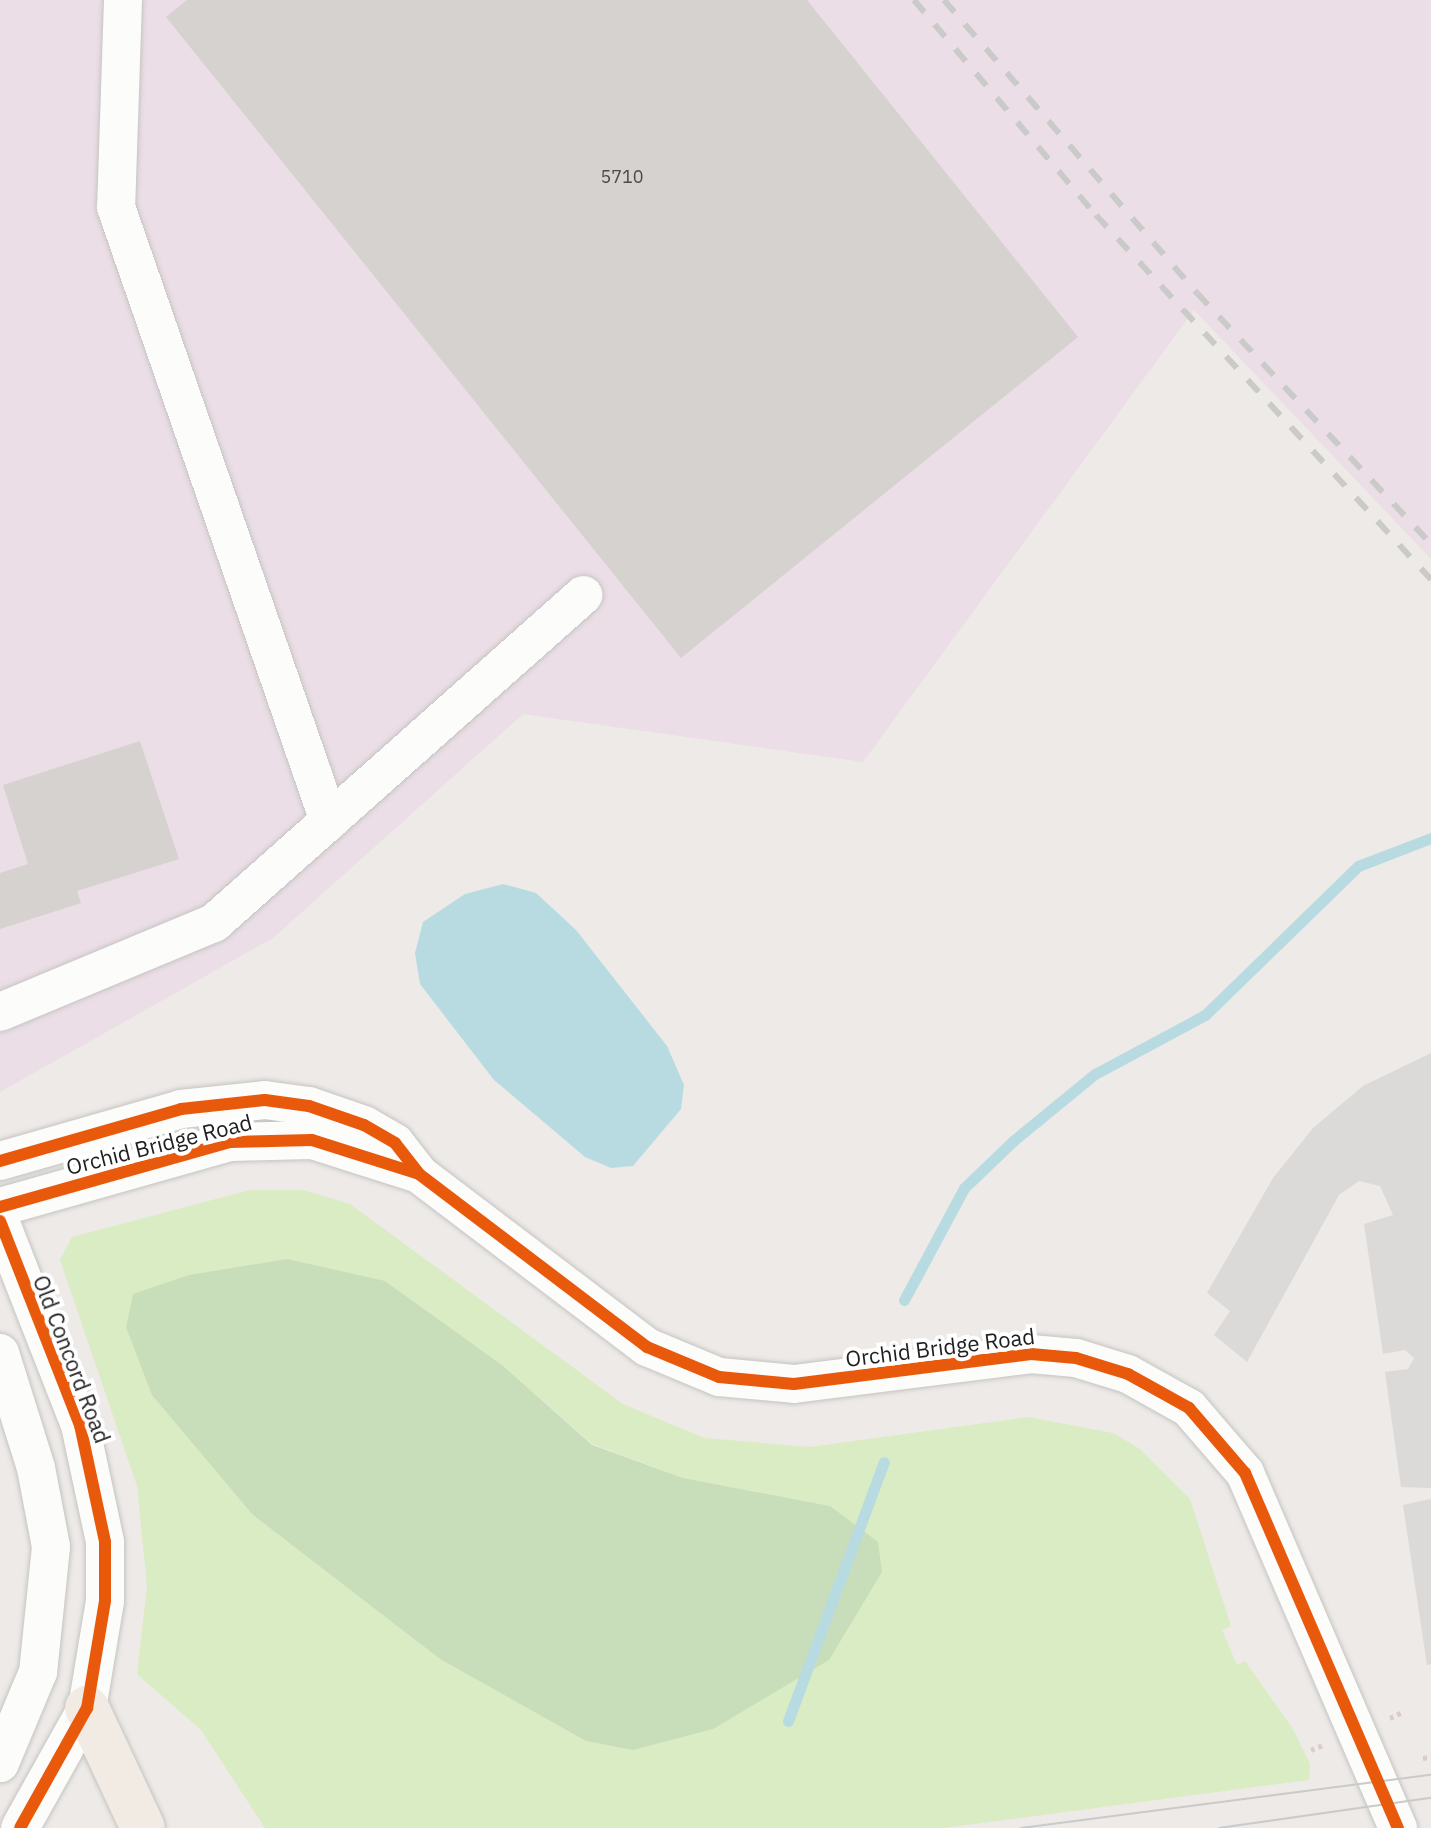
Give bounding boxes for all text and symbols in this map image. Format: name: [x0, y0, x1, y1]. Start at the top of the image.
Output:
house number: 5710: [600, 166, 644, 188]
street label: Orchid Bridge Road: [63, 1108, 255, 1180]
street label: Old Concord Road: [28, 1271, 116, 1447]
street label: Orchid Bridge Road: [844, 1322, 1036, 1372]

